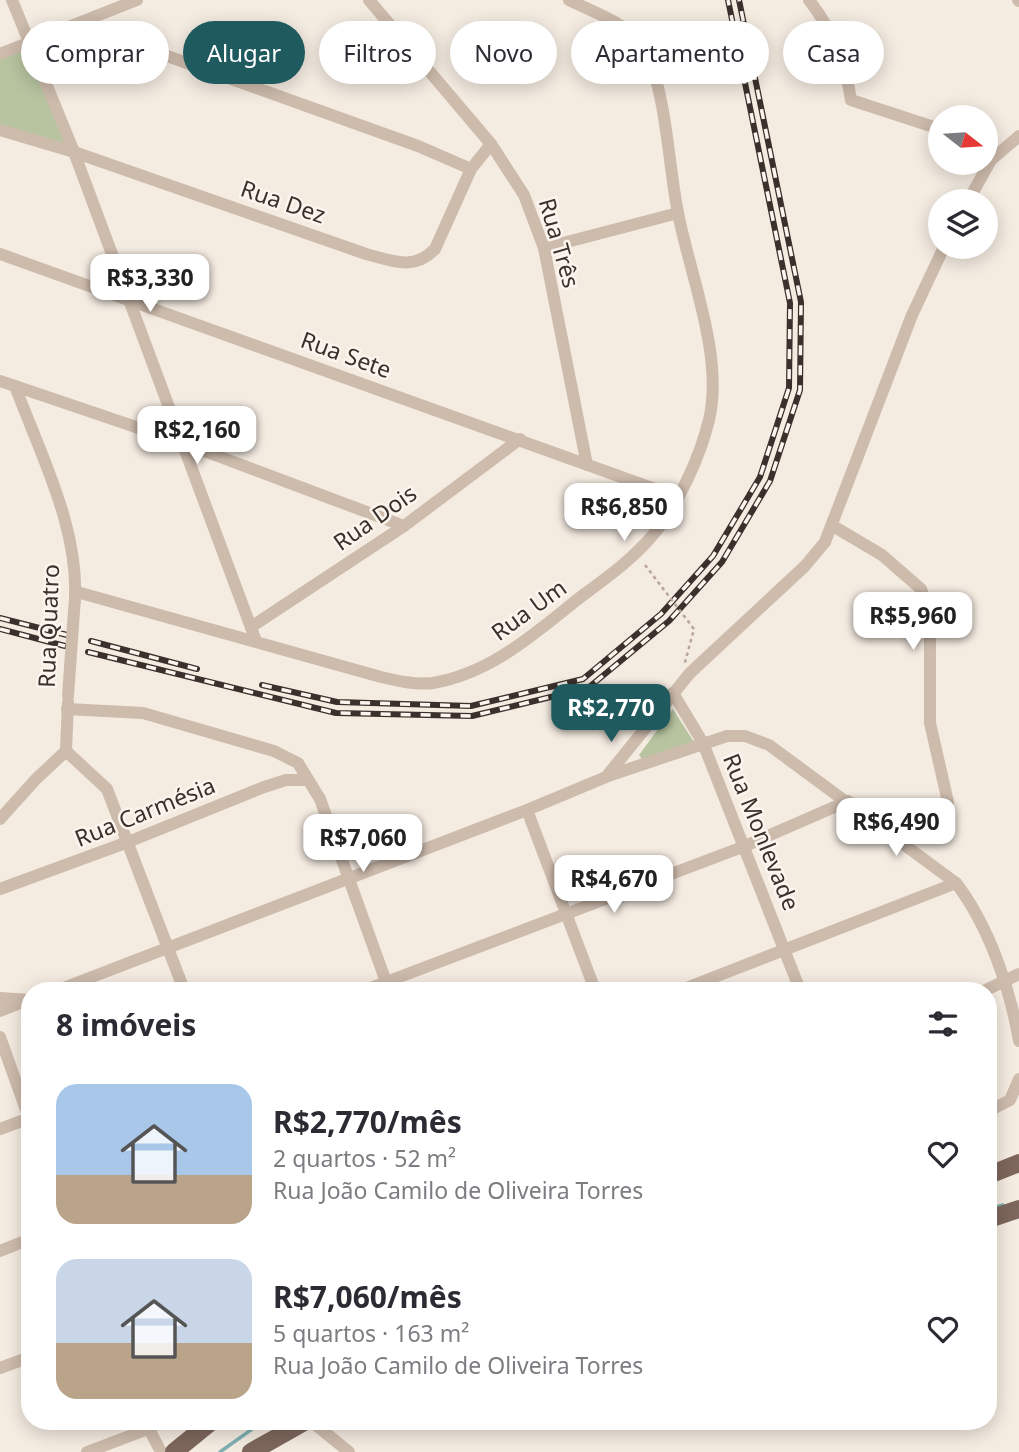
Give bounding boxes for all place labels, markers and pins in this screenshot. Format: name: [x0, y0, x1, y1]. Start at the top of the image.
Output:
pin: R$3,330: [85, 254, 215, 314]
pin: R$2,160: [132, 406, 262, 466]
pin: R$6,850: [559, 484, 689, 543]
pin: R$5,960: [848, 592, 978, 652]
pin: R$2,770: [546, 684, 676, 744]
pin: R$6,490: [831, 798, 961, 858]
pin: R$7,060: [298, 814, 428, 874]
pin: R$4,670: [549, 856, 679, 915]

